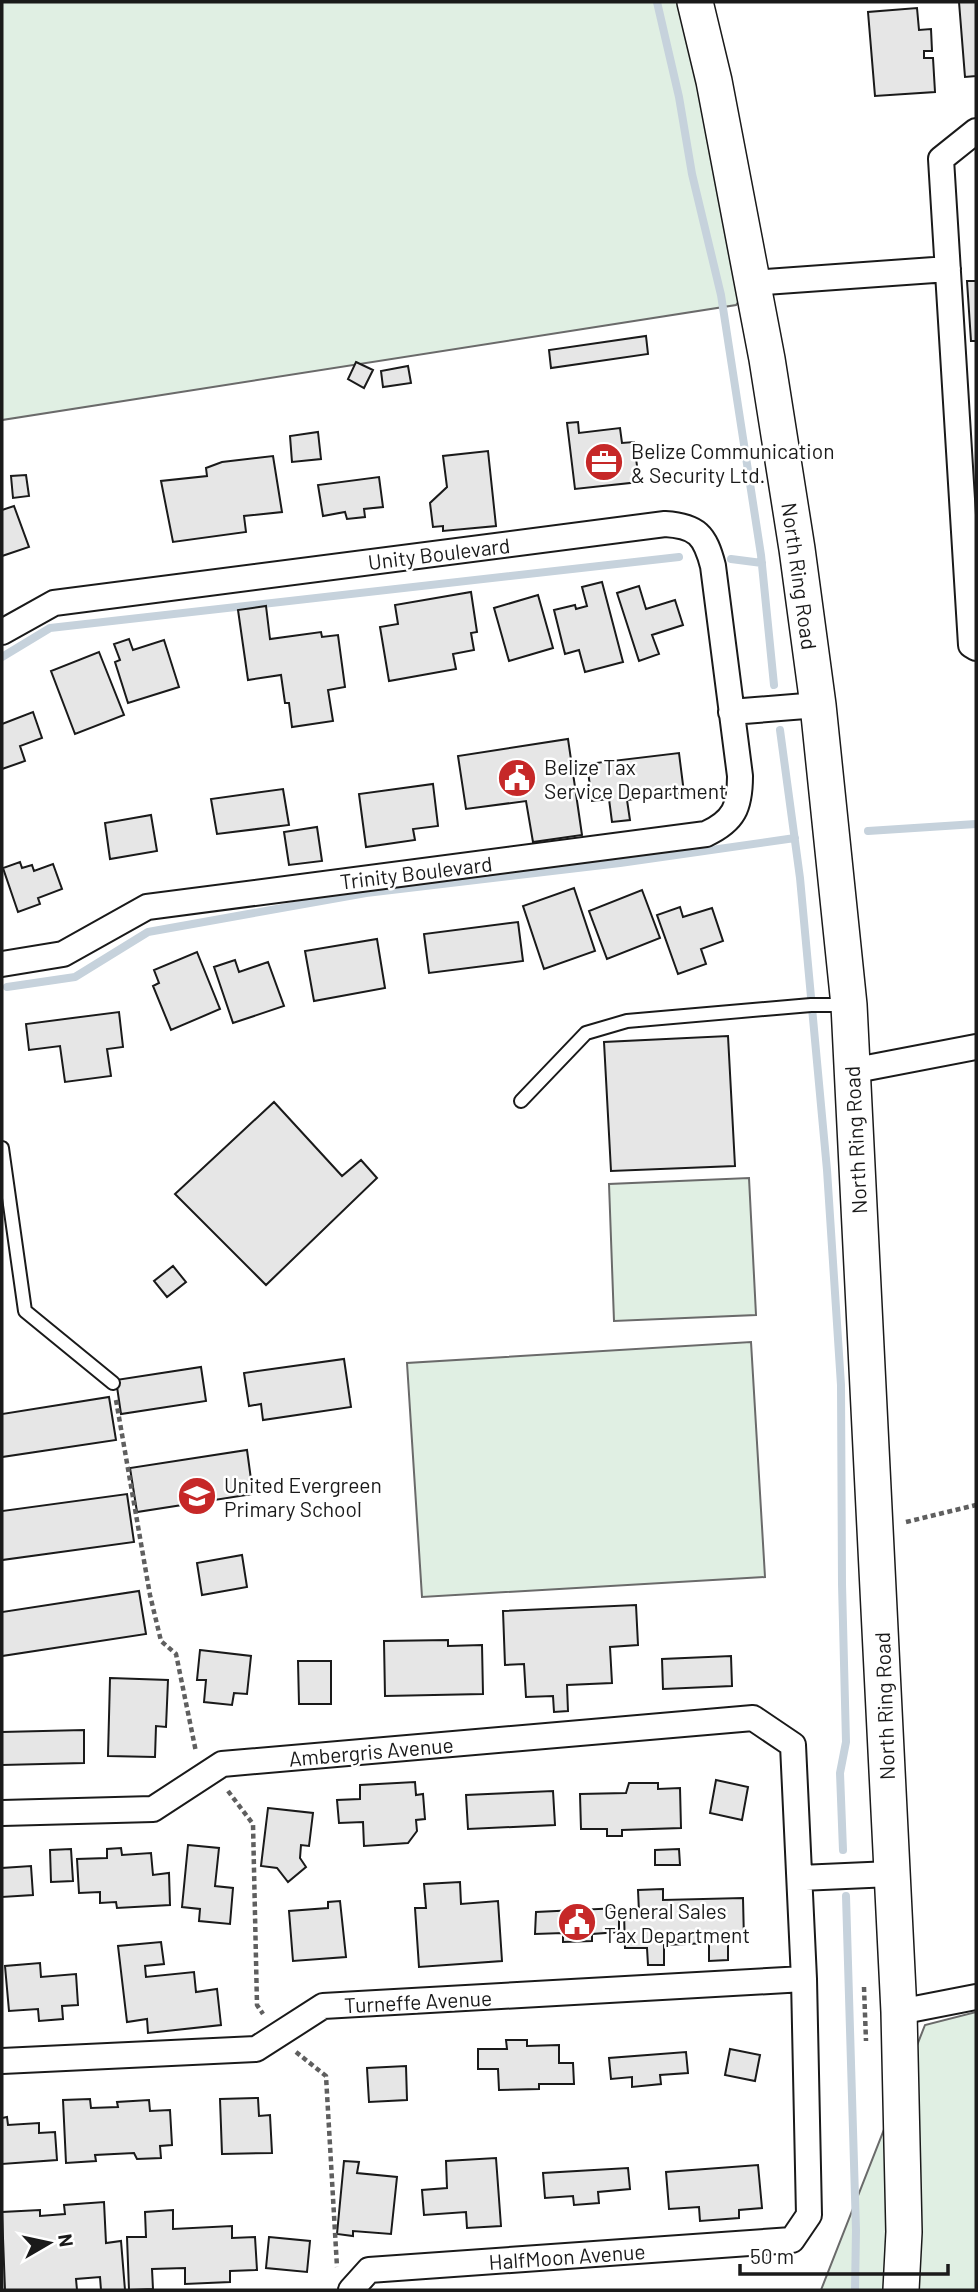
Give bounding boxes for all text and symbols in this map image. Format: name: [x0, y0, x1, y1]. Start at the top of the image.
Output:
place label: Belize Communication & Security Ltd.: [631, 438, 834, 487]
office icon: Belize Communication & Security Ltd.: [583, 441, 625, 483]
street label: North Ring Road: [777, 501, 823, 651]
street label: Unity Boulevard: [367, 532, 511, 574]
place label: Belize Tax Service Department: [544, 754, 727, 803]
public building icon: Belize Tax Service Department: [496, 757, 538, 799]
street label: Trinity Boulevard: [338, 850, 494, 894]
street label: North Ring Road: [839, 1065, 871, 1215]
place label: United Evergreen Primary School: [224, 1472, 382, 1521]
school or university icon: United Evergreen Primary School: [176, 1475, 218, 1517]
street label: North Ring Road: [869, 1632, 899, 1780]
street label: Ambergris Avenue: [288, 1731, 454, 1771]
place label: General Sales Tax Department: [604, 1898, 750, 1947]
public building icon: General Sales Tax Department: [556, 1901, 598, 1943]
street label: Turneffe Avenue: [343, 1985, 493, 2017]
north arrow: [14, 2208, 84, 2278]
text: N: [54, 2232, 79, 2248]
scale bar: [740, 2232, 948, 2276]
street label: HalfMoon Avenue: [488, 2238, 646, 2274]
text: 50 m: [750, 2243, 794, 2268]

